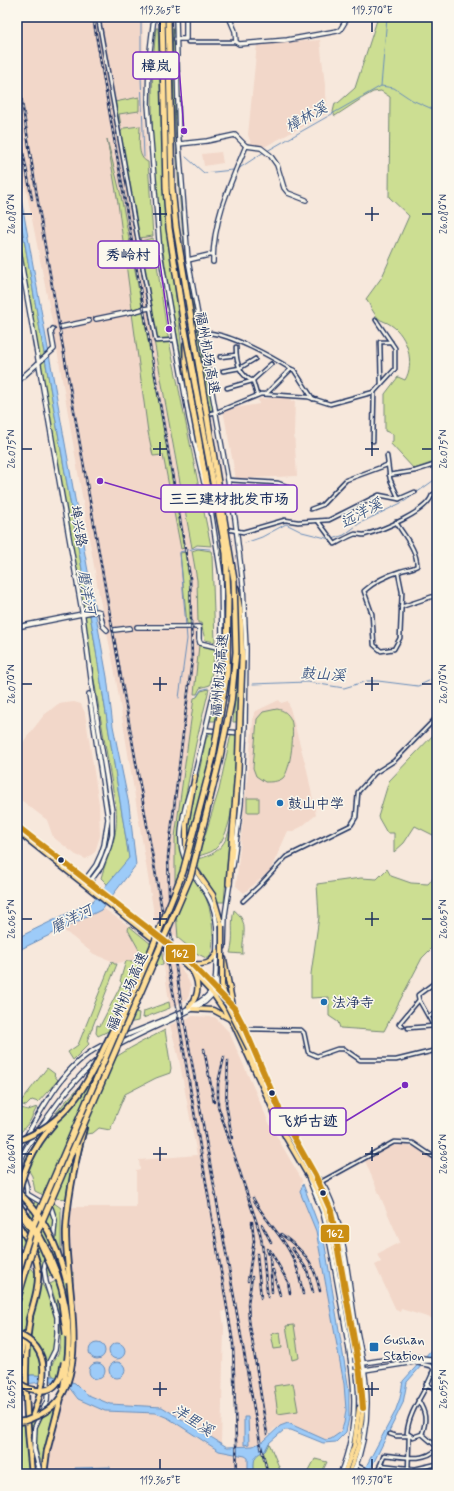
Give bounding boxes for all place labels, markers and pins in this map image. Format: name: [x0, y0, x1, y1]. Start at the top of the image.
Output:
callout: 樟岚: [133, 52, 179, 79]
callout: 秀岭村: [98, 241, 159, 268]
callout: 三三建材批发市场: [161, 485, 297, 512]
place label: 鼓山中学: [288, 795, 344, 813]
marker: 鼓山中学: [275, 798, 285, 808]
unlabelled marker: [56, 855, 66, 865]
place label: 法净寺: [332, 994, 374, 1012]
marker: 法净寺: [319, 997, 329, 1007]
unlabelled marker: [267, 1088, 277, 1098]
callout: 飞炉古迹: [270, 1108, 346, 1135]
unlabelled marker: [318, 1188, 328, 1198]
place label: Gushan Station: [383, 1331, 425, 1365]
marker: Gushan Station: [368, 1341, 380, 1353]

